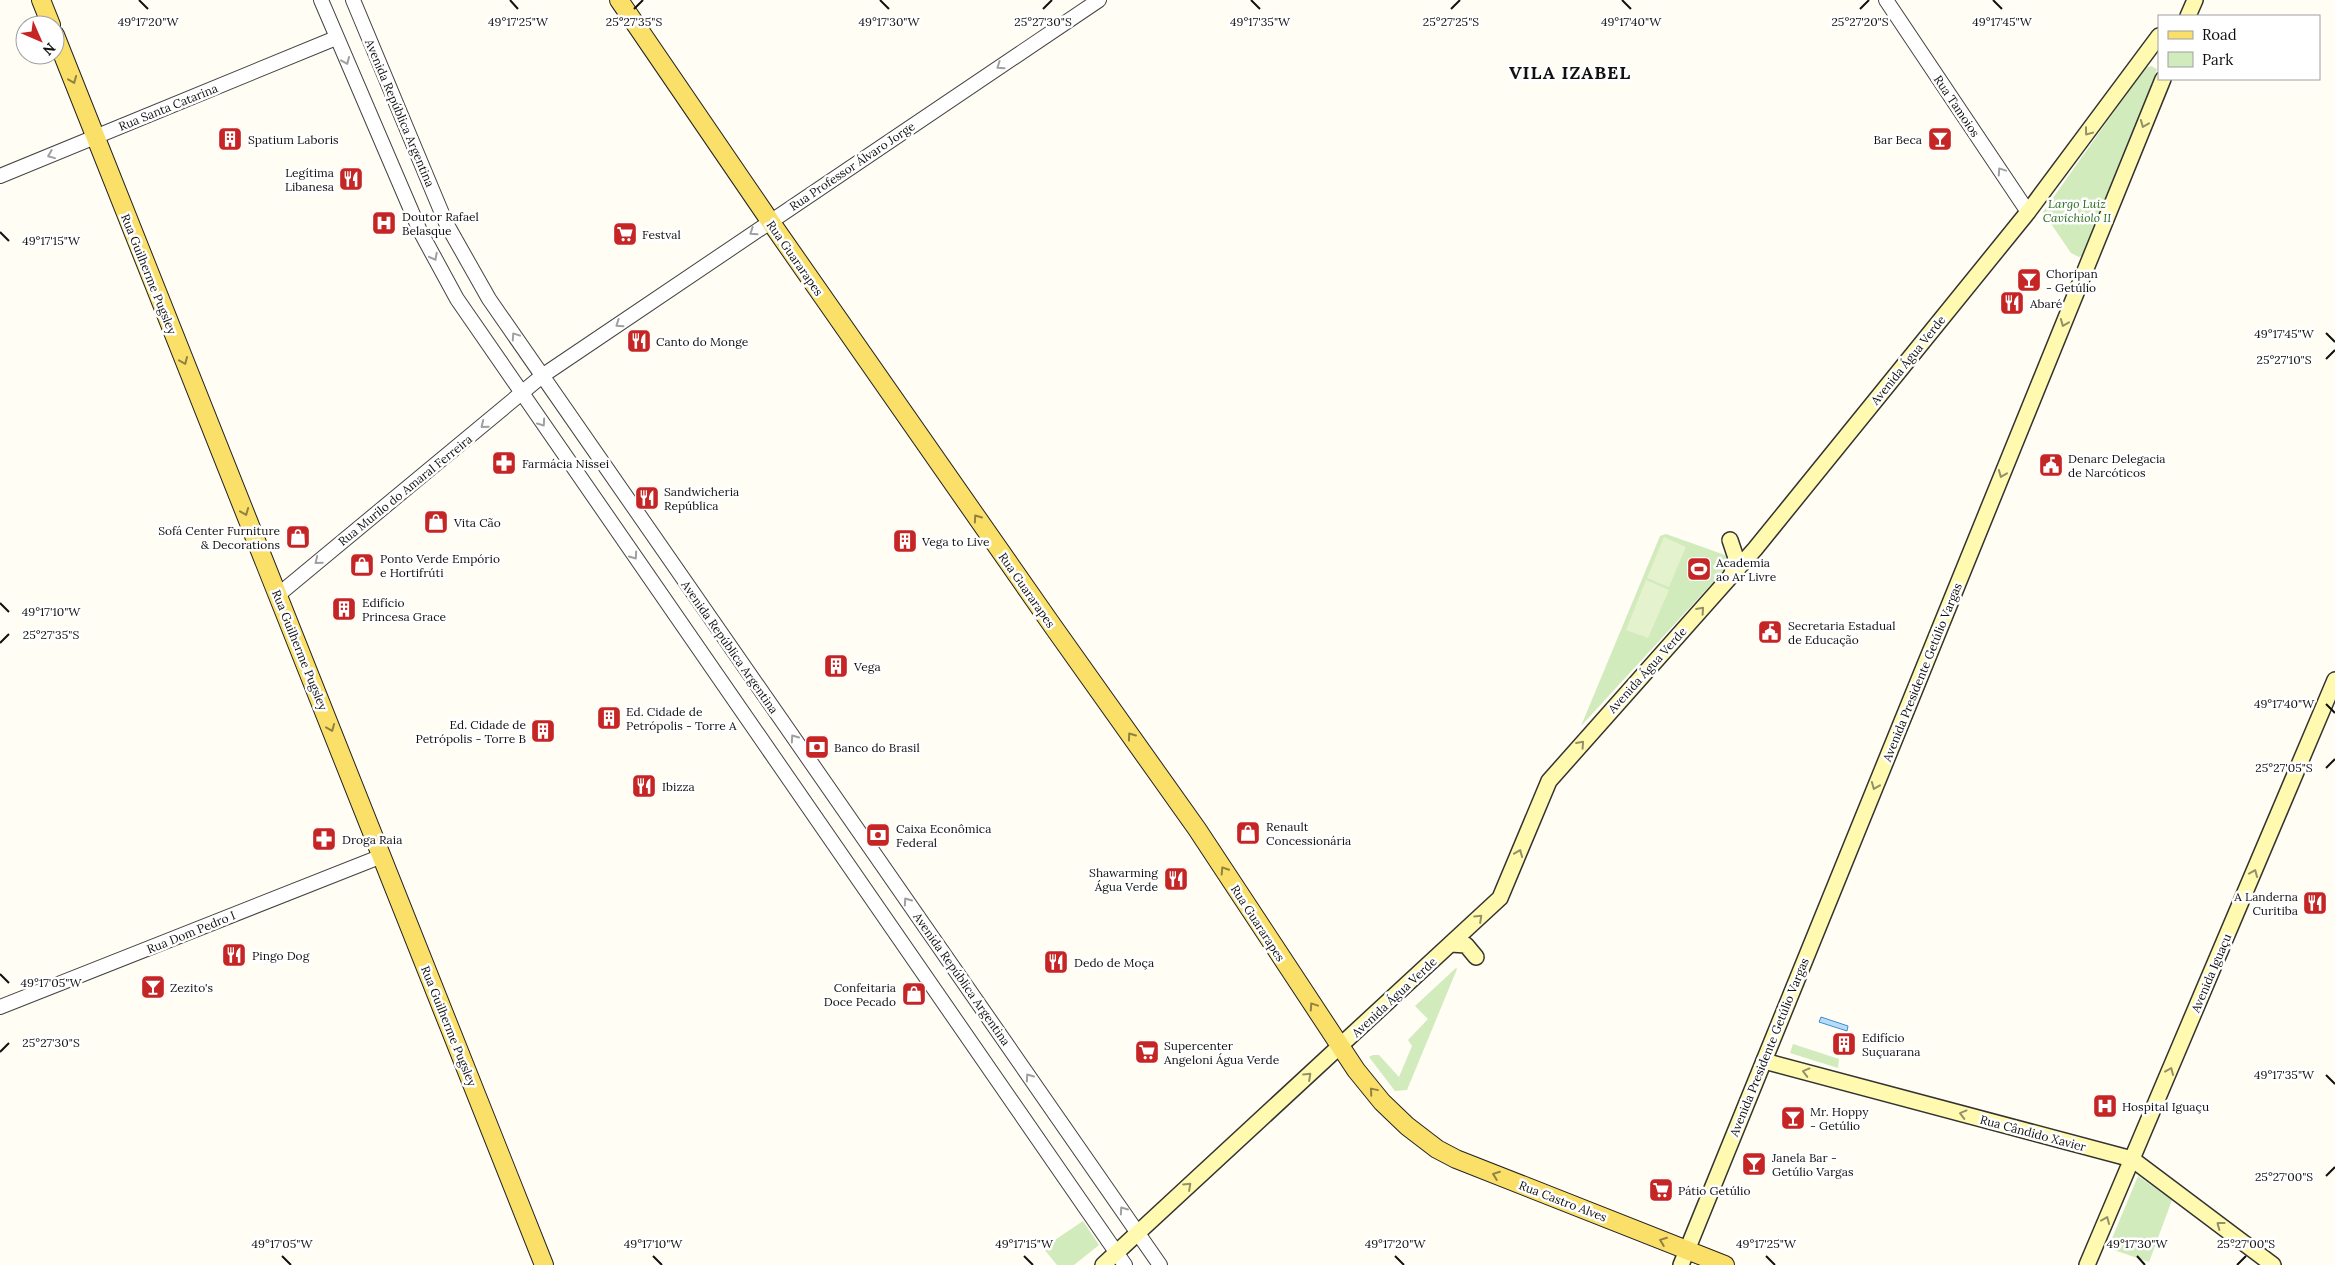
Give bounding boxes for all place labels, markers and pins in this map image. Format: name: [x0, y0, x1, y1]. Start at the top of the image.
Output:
building icon: Spatium Laboris: [217, 126, 243, 152]
bar icon: Bar Beca: [1927, 126, 1953, 152]
place label: Spatium Laboris: [248, 132, 339, 147]
place label: Bar Beca: [1874, 132, 1922, 147]
place label: Legítima Libanesa: [285, 165, 334, 194]
restaurant icon: Legítima Libanesa: [338, 166, 364, 192]
place label: Doutor Rafael Belasque: [402, 209, 479, 238]
hospital icon: Doutor Rafael Belasque: [371, 210, 397, 236]
supermarket icon: Festval: [612, 221, 638, 247]
place label: Festval: [642, 227, 681, 242]
place label: Choripan - Getúlio: [2046, 266, 2098, 295]
bar icon: Choripan - Getúlio: [2016, 267, 2042, 293]
restaurant icon: Abaré: [1999, 290, 2025, 316]
place label: Abaré: [2029, 296, 2063, 311]
restaurant icon: Canto do Monge: [626, 328, 652, 354]
place label: Canto do Monge: [656, 334, 749, 349]
pharmacy icon: Farmácia Nissei: [491, 450, 517, 476]
place label: Denarc Delegacia de Narcóticos: [2068, 451, 2166, 480]
public building icon: Denarc Delegacia de Narcóticos: [2038, 452, 2064, 478]
place label: Farmácia Nissei: [522, 456, 609, 471]
place label: Sandwicheria República: [664, 484, 739, 513]
restaurant icon: Sandwicheria República: [634, 485, 660, 511]
shop icon: Vita Cão: [423, 509, 449, 535]
place label: Vita Cão: [453, 515, 501, 530]
place label: Sofá Center Furniture & Decorations: [158, 523, 280, 552]
shop icon: Sofá Center Furniture & Decorations: [285, 524, 311, 550]
building icon: Vega to Live: [892, 528, 918, 554]
place label: Vega to Live: [921, 534, 990, 549]
place label: Ponto Verde Empório e Hortifrúti: [380, 551, 500, 580]
shop icon: Ponto Verde Empório e Hortifrúti: [349, 552, 375, 578]
place label: Academia ao Ar Livre: [1715, 555, 1777, 584]
sports icon: Academia ao Ar Livre: [1686, 556, 1712, 582]
place label: Edifício Princesa Grace: [362, 595, 447, 624]
building icon: Edifício Princesa Grace: [331, 596, 357, 622]
place label: Secretaria Estadual de Educação: [1788, 618, 1896, 647]
public building icon: Secretaria Estadual de Educação: [1757, 619, 1783, 645]
building icon: Vega: [823, 653, 849, 679]
place label: Vega: [853, 659, 881, 674]
place label: Ed. Cidade de Petrópolis - Torre A: [626, 704, 737, 733]
building icon: Ed. Cidade de Petrópolis - Torre A: [596, 705, 622, 731]
place label: Ed. Cidade de Petrópolis - Torre B: [416, 717, 526, 746]
building icon: Ed. Cidade de Petrópolis - Torre B: [530, 718, 556, 744]
bank icon: Banco do Brasil: [804, 734, 830, 760]
place label: Banco do Brasil: [834, 740, 920, 755]
restaurant icon: Ibizza: [631, 773, 657, 799]
place label: Ibizza: [662, 779, 695, 794]
place label: Renault Concessionária: [1266, 819, 1351, 848]
shop icon: Renault Concessionária: [1235, 820, 1261, 846]
place label: Caixa Econômica Federal: [896, 821, 991, 850]
bank icon: Caixa Econômica Federal: [865, 822, 891, 848]
pharmacy icon: Droga Raia: [311, 826, 337, 852]
place label: Droga Raia: [342, 832, 402, 847]
place label: Shawarming Água Verde: [1089, 865, 1158, 894]
restaurant icon: Shawarming Água Verde: [1163, 866, 1189, 892]
place label: A Landerna Curitiba: [2233, 889, 2298, 918]
restaurant icon: A Landerna Curitiba: [2302, 890, 2328, 916]
restaurant icon: Pingo Dog: [221, 942, 247, 968]
place label: Pingo Dog: [252, 948, 310, 963]
restaurant icon: Dedo de Moça: [1043, 949, 1069, 975]
place label: Dedo de Moça: [1074, 955, 1154, 970]
bar icon: Zezito's: [140, 974, 166, 1000]
place label: Zezito's: [170, 980, 214, 995]
place label: Confeitaria Doce Pecado: [824, 980, 896, 1009]
shop icon: Confeitaria Doce Pecado: [901, 981, 927, 1007]
place label: Edifício Suçuarana: [1862, 1030, 1920, 1059]
building icon: Edifício Suçuarana: [1831, 1031, 1857, 1057]
place label: Supercenter Angeloni Água Verde: [1163, 1038, 1280, 1067]
supermarket icon: Supercenter Angeloni Água Verde: [1134, 1039, 1160, 1065]
hospital icon: Hospital Iguaçu: [2092, 1093, 2118, 1119]
place label: Hospital Iguaçu: [2122, 1099, 2209, 1114]
place label: Mr. Hoppy - Getúlio: [1810, 1104, 1869, 1133]
bar icon: Mr. Hoppy - Getúlio: [1780, 1105, 1806, 1131]
place label: Janela Bar - Getúlio Vargas: [1771, 1150, 1854, 1179]
bar icon: Janela Bar - Getúlio Vargas: [1741, 1151, 1767, 1177]
supermarket icon: Pátio Getúlio: [1648, 1177, 1674, 1203]
place label: Pátio Getúlio: [1678, 1183, 1751, 1198]

